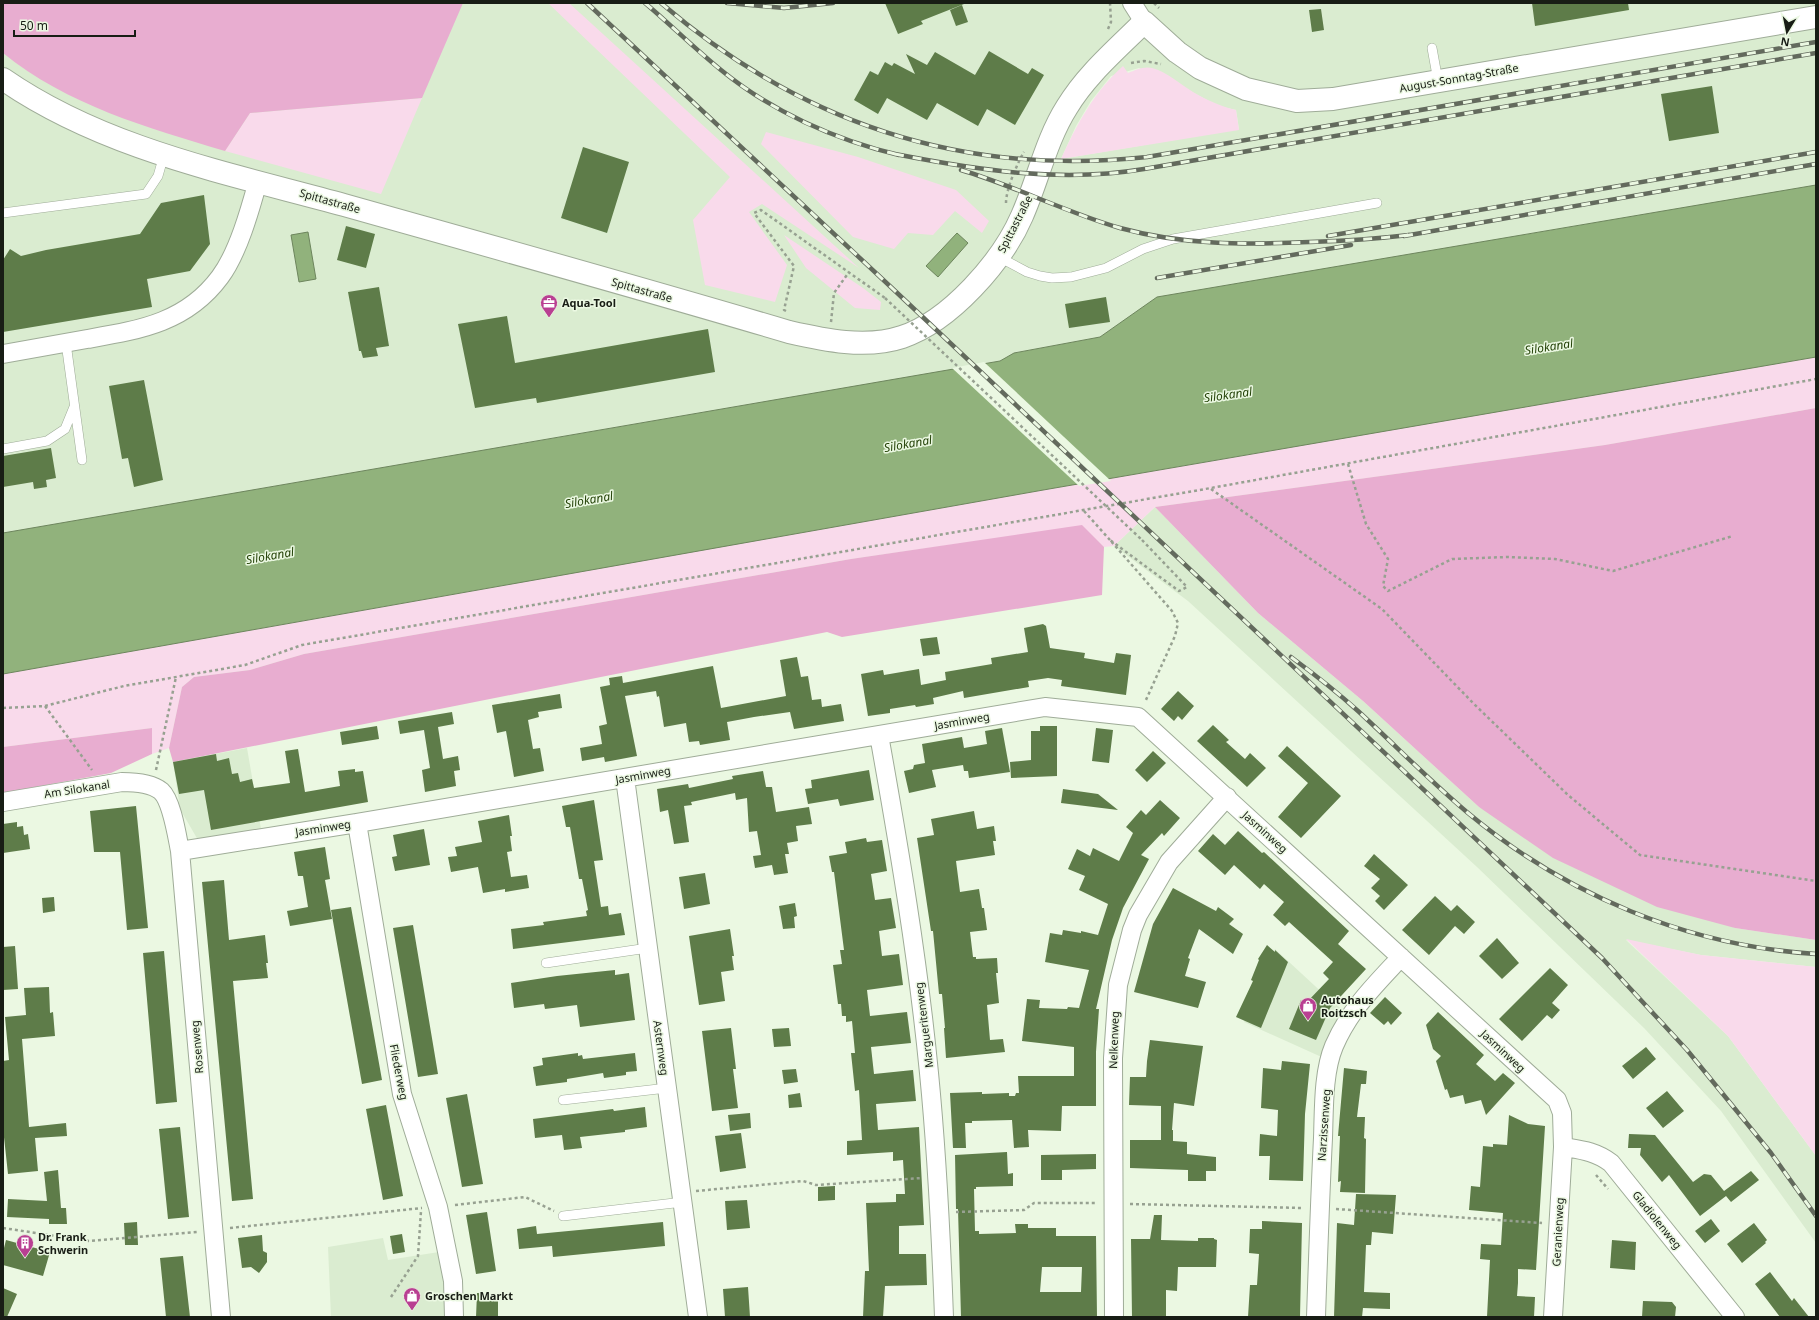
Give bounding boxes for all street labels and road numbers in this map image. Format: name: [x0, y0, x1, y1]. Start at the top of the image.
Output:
street label: August-Sonntag-Straße: [1398, 60, 1520, 95]
street label: Spittastraße: [298, 185, 362, 216]
street label: Spittastraße: [994, 192, 1035, 255]
street label: Spittastraße: [610, 274, 674, 305]
street label: Jasminweg: [932, 708, 991, 733]
street label: Jasminweg: [613, 762, 672, 787]
street label: Am Silokanal: [43, 776, 111, 801]
street label: Jasminweg: [1239, 807, 1291, 856]
street label: Jasminweg: [293, 816, 352, 839]
street label: Margueritenweg: [911, 981, 936, 1069]
street label: Nelkenweg: [1105, 1011, 1122, 1069]
street label: Asternweg: [650, 1019, 673, 1076]
street label: Rosenweg: [187, 1020, 206, 1074]
street label: Jasminweg: [1477, 1025, 1529, 1075]
street label: Fliederweg: [387, 1043, 412, 1101]
street label: Narzissenweg: [1313, 1088, 1334, 1162]
street label: Gladiolenweg: [1629, 1187, 1685, 1252]
street label: Geranienweg: [1548, 1197, 1567, 1267]

